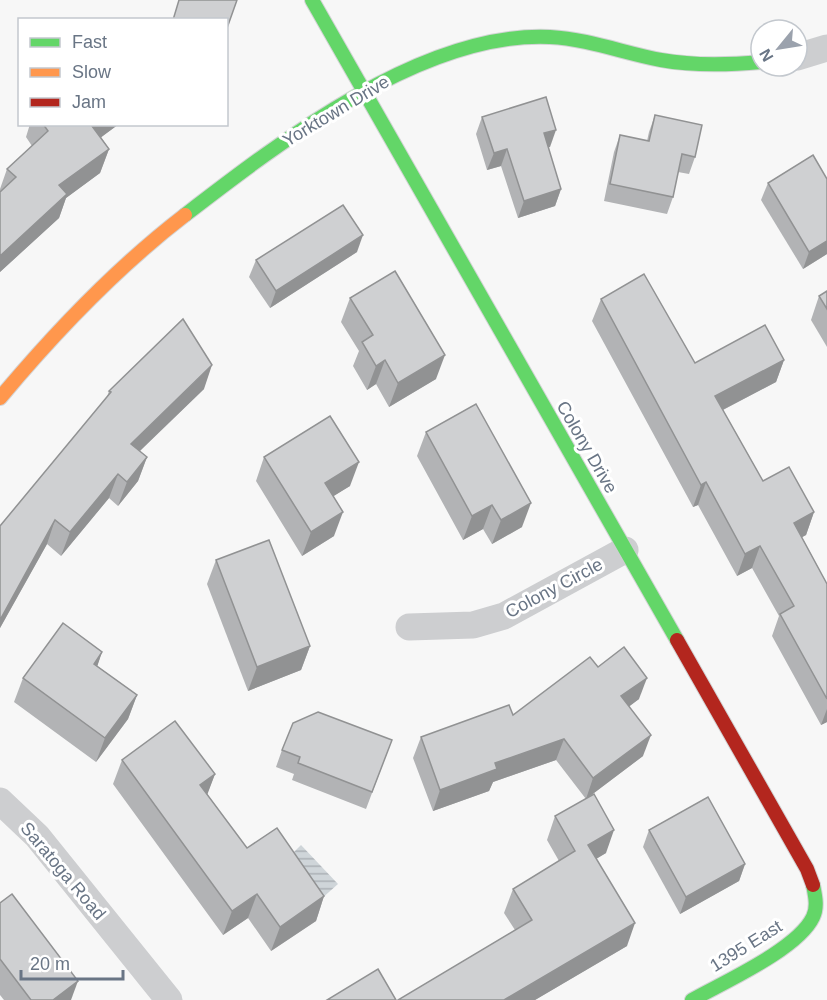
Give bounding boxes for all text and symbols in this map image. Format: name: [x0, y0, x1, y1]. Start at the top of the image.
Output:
legend: [18, 18, 228, 126]
north arrow: [749, 18, 809, 78]
text: Fast: [72, 32, 107, 52]
text: N: [756, 46, 777, 65]
text: Slow: [72, 62, 112, 82]
street label: Yorktown Drive: [279, 71, 393, 151]
text: Jam: [72, 92, 106, 112]
street label: Colony Drive: [553, 397, 621, 497]
street label: Colony Circle: [502, 554, 606, 622]
street label: Saratoga Road: [16, 818, 110, 924]
street label: 1395 East: [706, 916, 786, 976]
scale bar: [21, 943, 123, 981]
text: 20 m: [30, 954, 70, 974]

